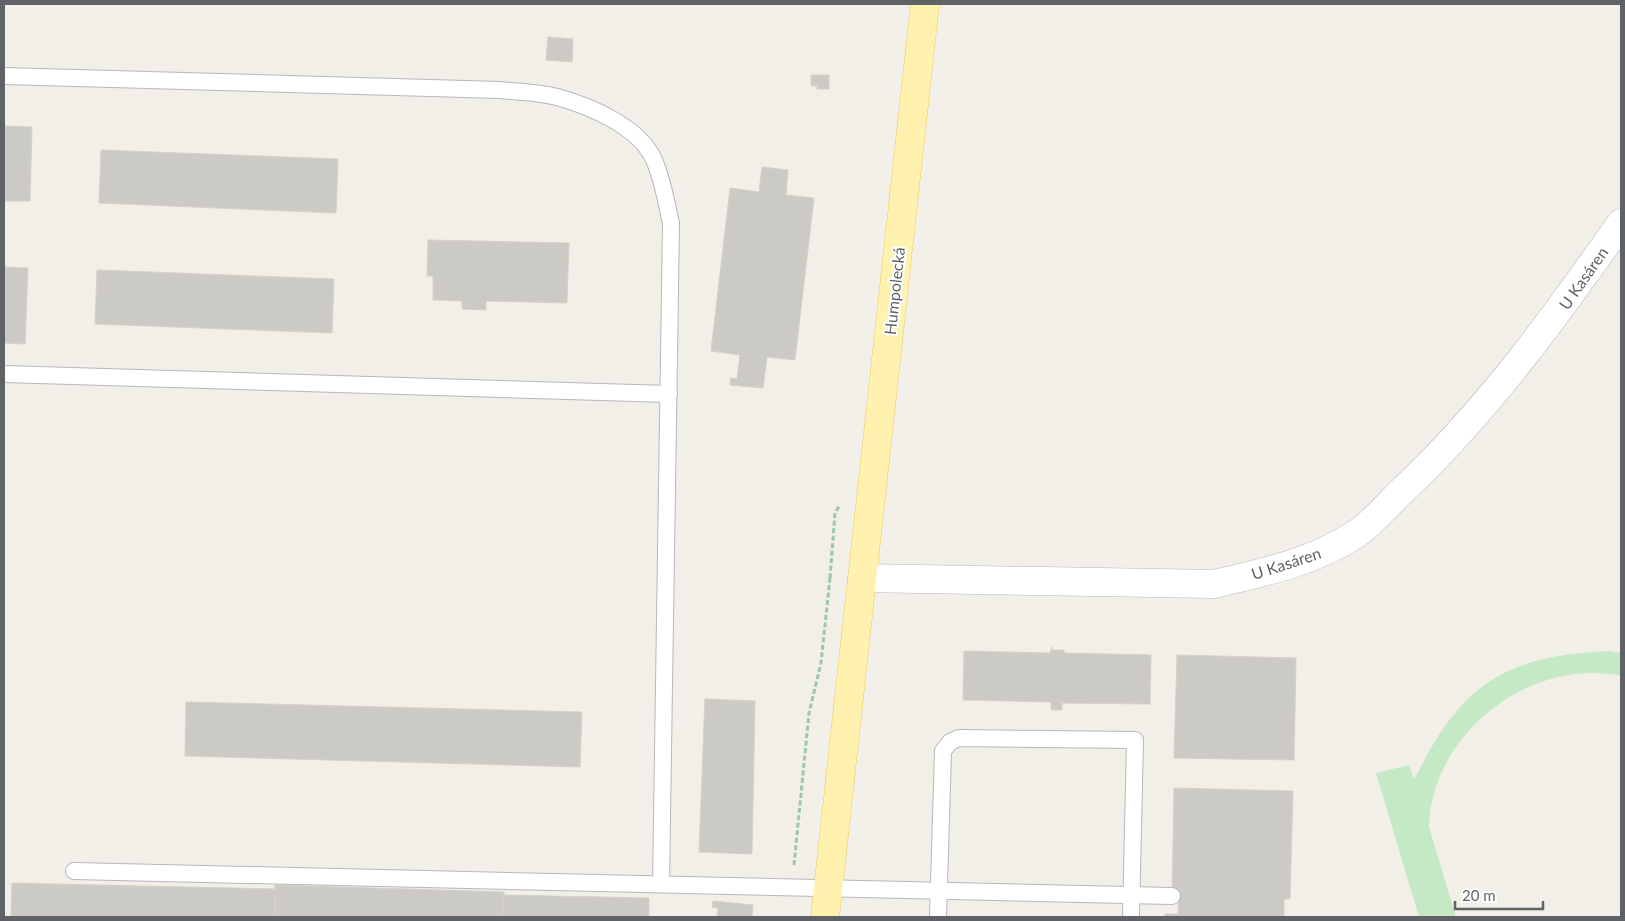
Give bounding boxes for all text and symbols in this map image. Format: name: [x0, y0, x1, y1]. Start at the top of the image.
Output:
street label: U Kasáren: [1555, 243, 1611, 313]
street label: Humpolecká: [880, 246, 908, 336]
street label: U Kasáren: [1249, 543, 1323, 583]
scale bar: [1455, 878, 1542, 910]
text: 20 m: [1462, 886, 1496, 904]

